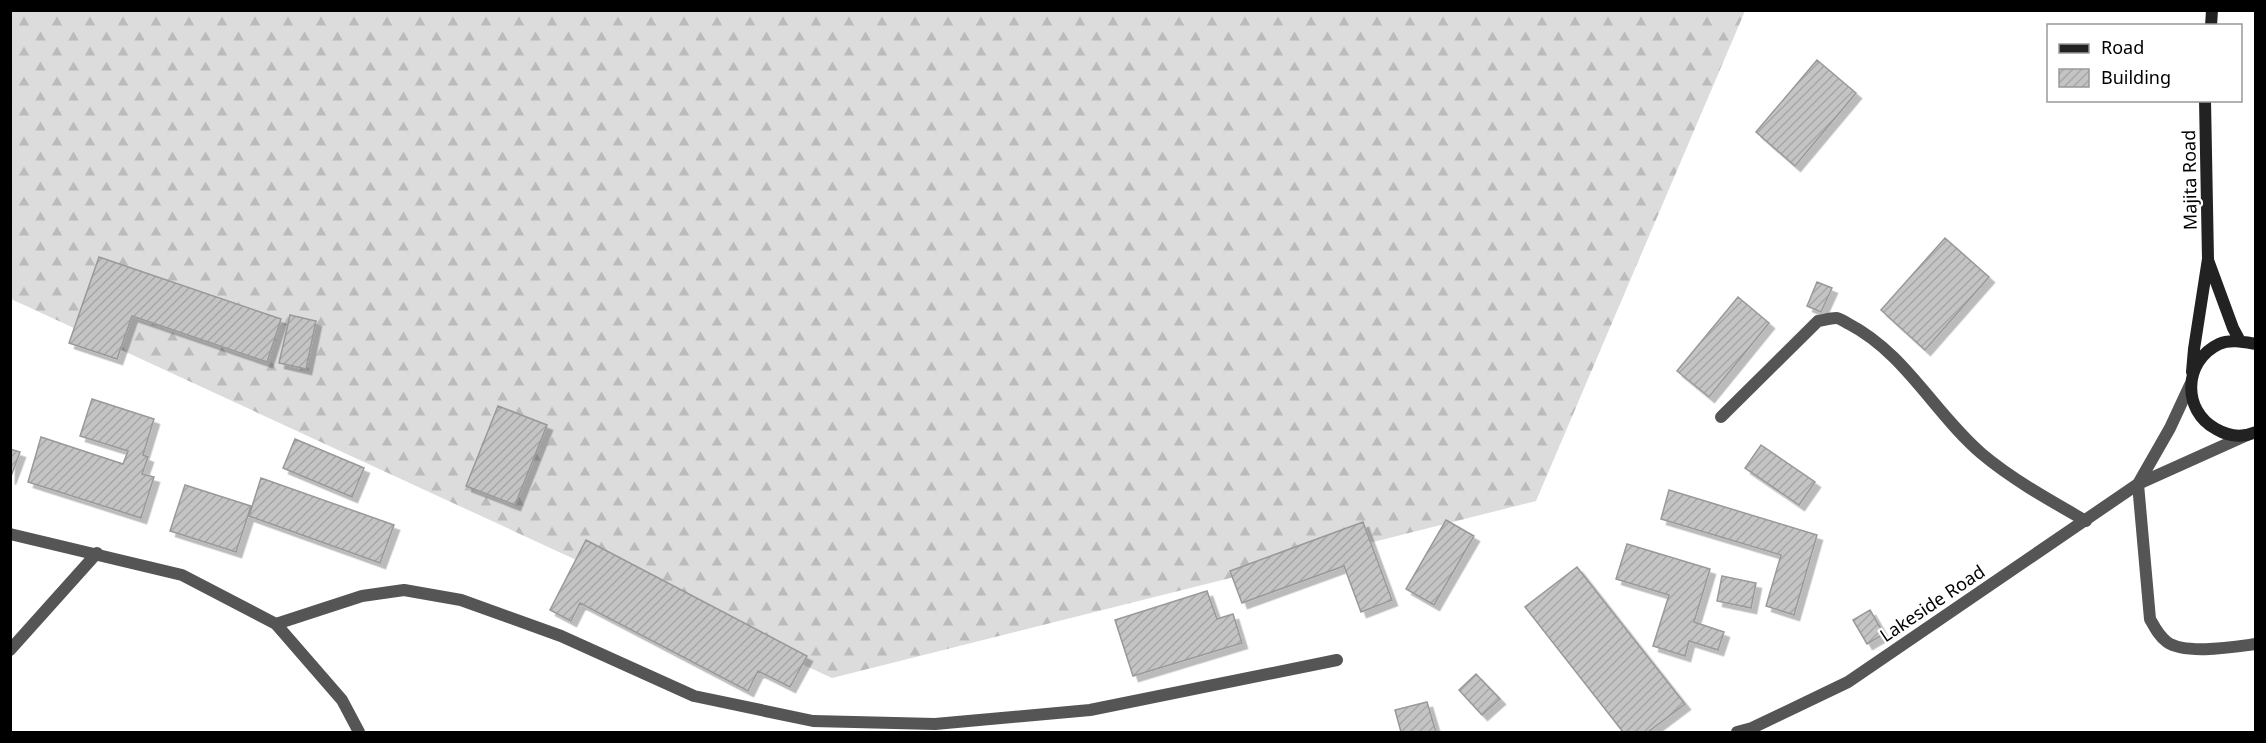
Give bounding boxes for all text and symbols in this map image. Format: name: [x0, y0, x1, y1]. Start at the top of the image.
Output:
legend: [2047, 24, 2242, 102]
text: Road: [2101, 35, 2144, 59]
text: Building: [2101, 65, 2171, 89]
street label: Majita Road: [2176, 130, 2202, 230]
street label: Lakeside Road: [1875, 559, 1989, 647]

